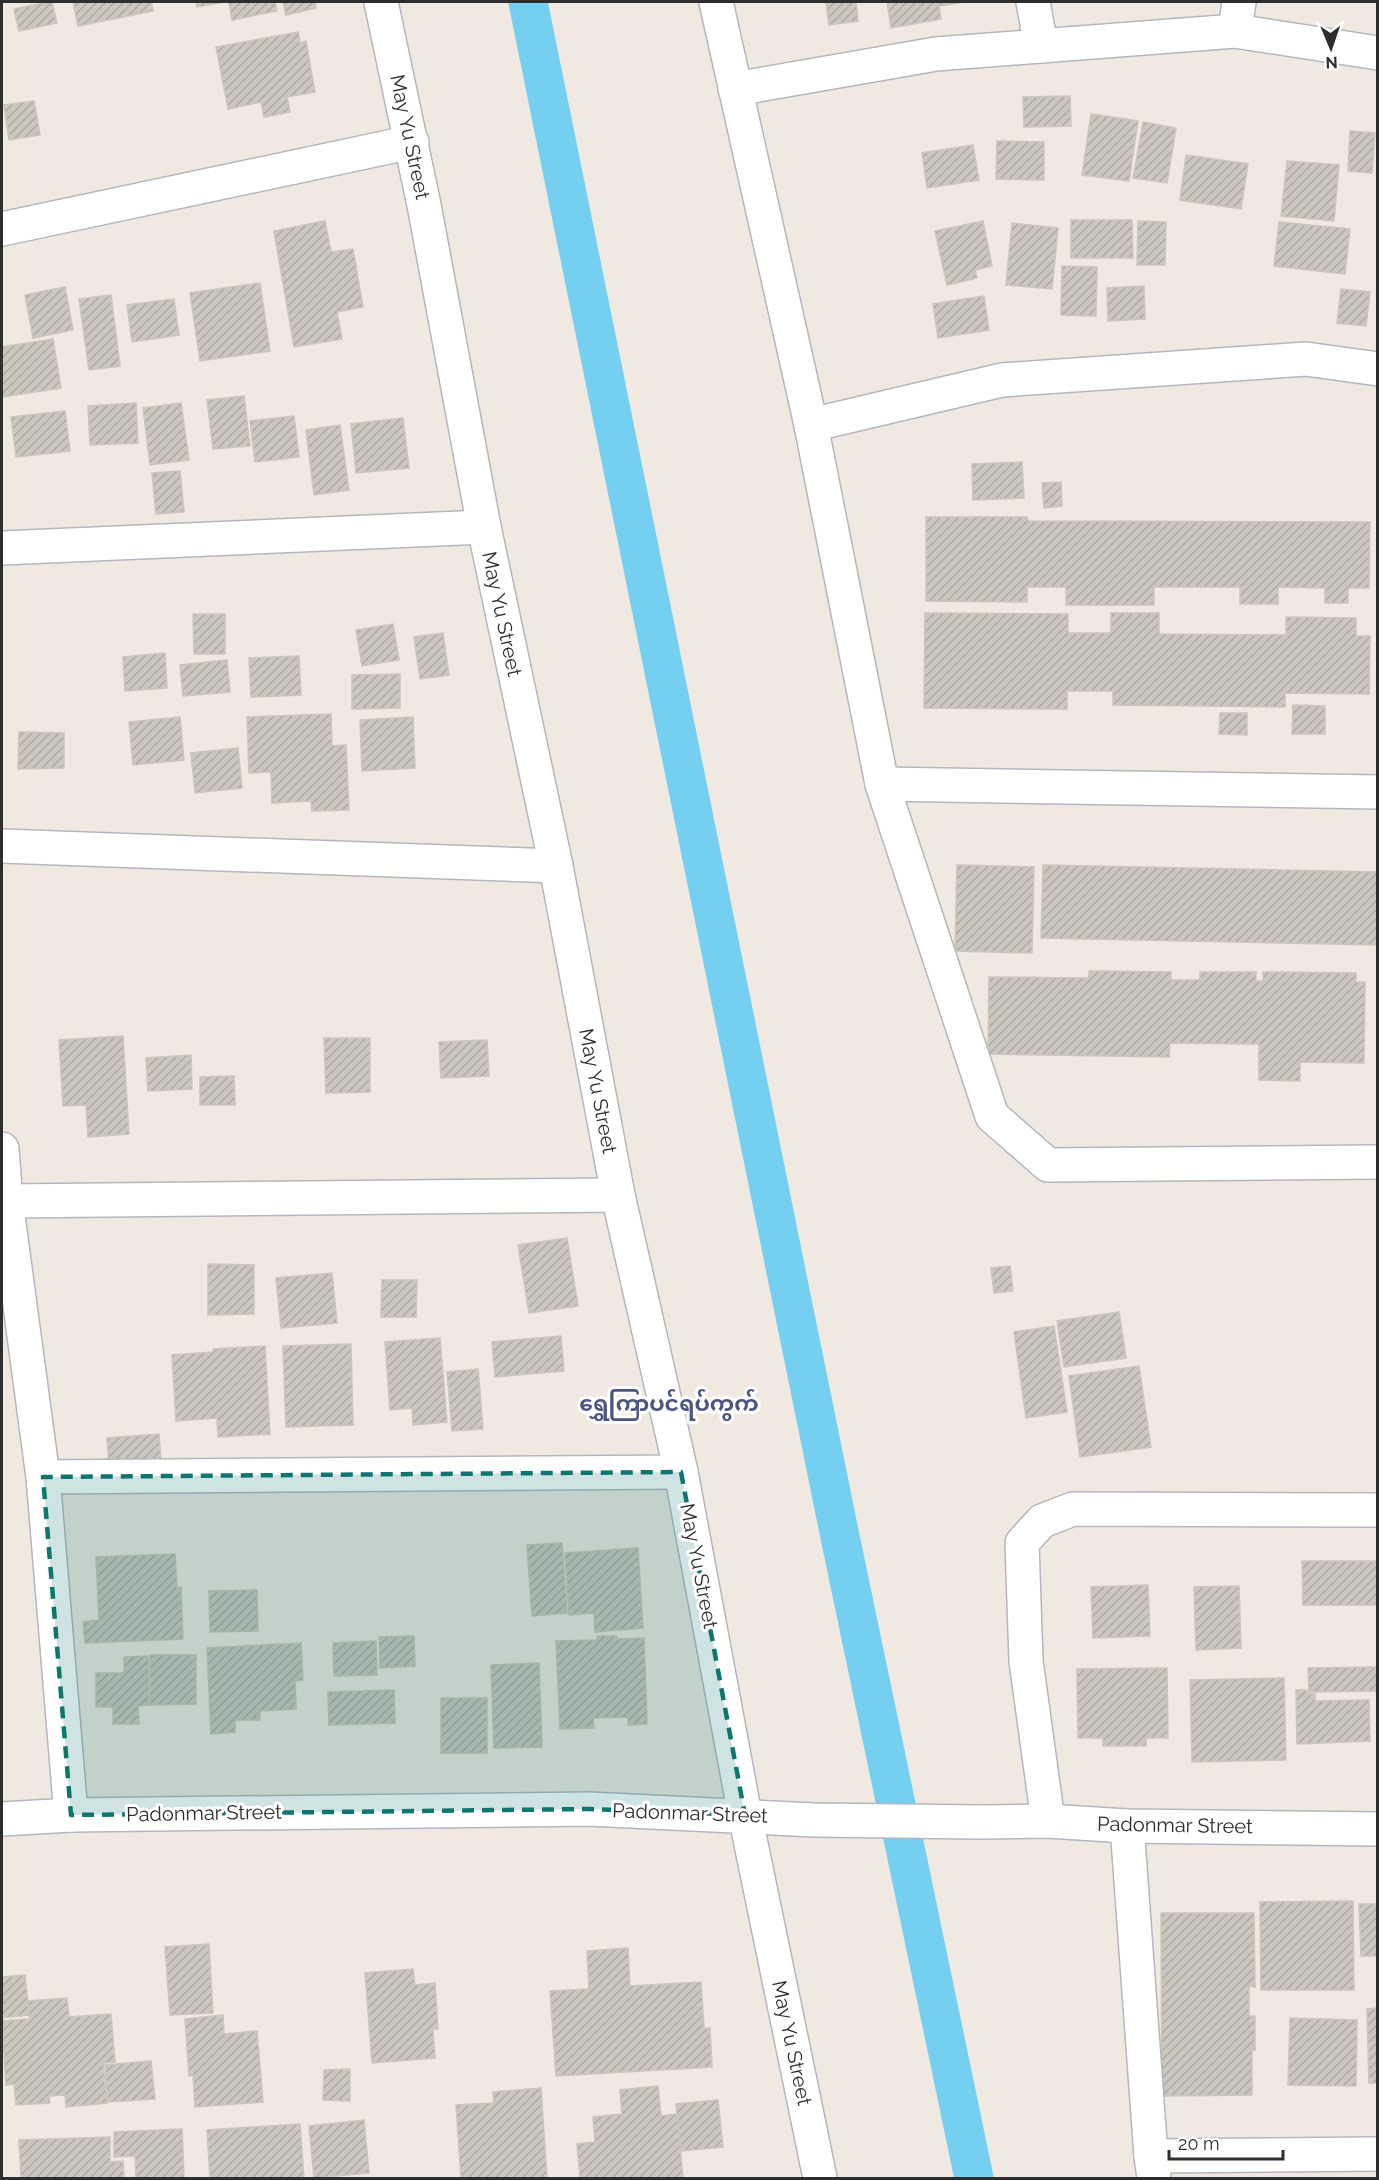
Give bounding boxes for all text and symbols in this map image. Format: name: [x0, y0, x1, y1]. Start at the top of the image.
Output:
north arrow: [1301, 18, 1361, 78]
text: N: [1325, 53, 1338, 72]
street label: May Yu Street: [385, 72, 435, 202]
street label: May Yu Street: [477, 549, 527, 679]
street label: May Yu Street: [574, 1026, 622, 1156]
district label: ရွှေကြာပင်ရပ်ကွက်: [579, 1388, 759, 1421]
street label: May Yu Street: [675, 1501, 723, 1631]
street label: Padonmar Street: [612, 1798, 768, 1828]
street label: Padonmar Street: [126, 1800, 282, 1826]
street label: Padonmar Street: [1097, 1812, 1253, 1838]
street label: May Yu Street: [767, 1978, 817, 2108]
scale bar: [1169, 2123, 1283, 2161]
text: 20 m: [1178, 2133, 1220, 2154]

